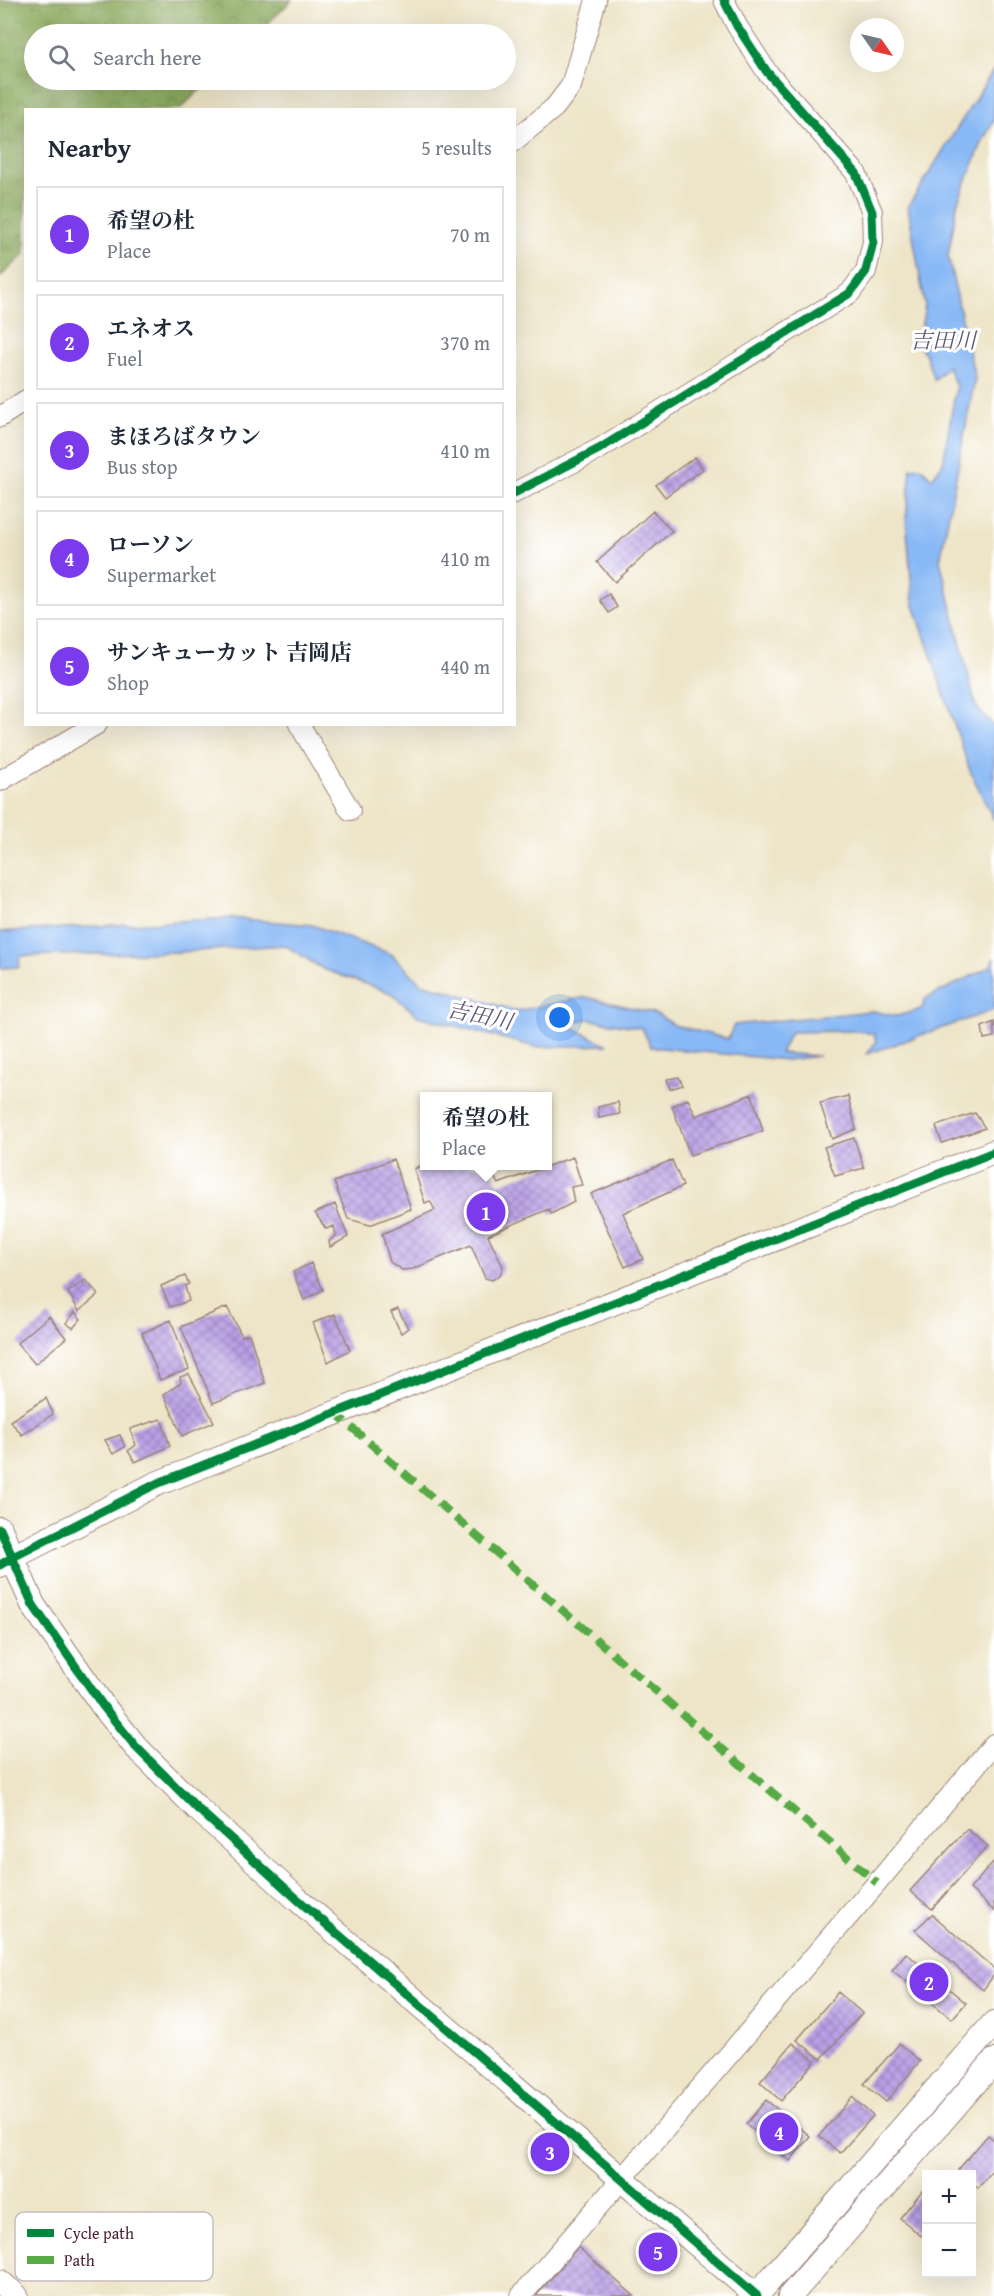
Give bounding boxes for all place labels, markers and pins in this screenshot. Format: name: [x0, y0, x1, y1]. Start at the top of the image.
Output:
pin: 1: [466, 1190, 506, 1234]
pin: 2: [910, 1960, 948, 2004]
pin: 4: [760, 2110, 798, 2154]
pin: 3: [530, 2130, 570, 2174]
pin: 5: [638, 2230, 678, 2274]

